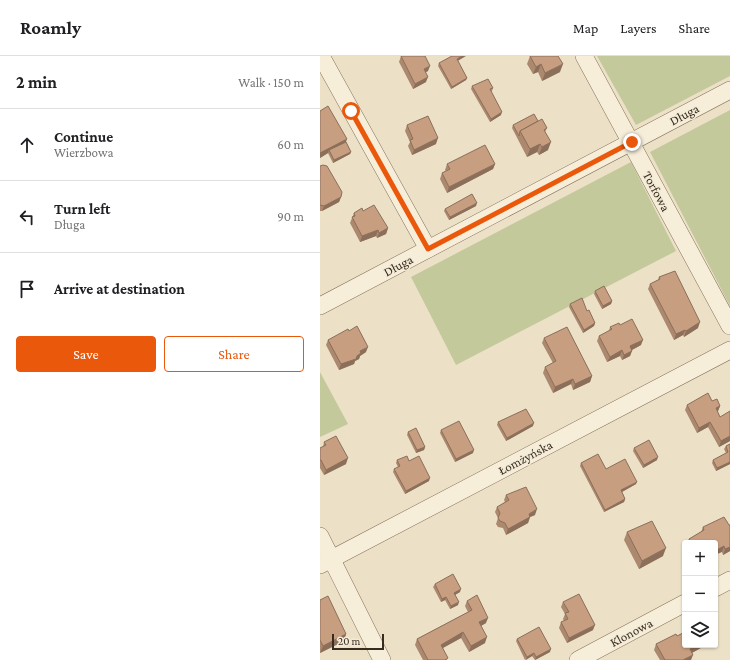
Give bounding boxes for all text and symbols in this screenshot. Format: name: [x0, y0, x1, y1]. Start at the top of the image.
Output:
text: Roamly: [20, 17, 81, 38]
text: Map: [573, 20, 598, 36]
text: Layers: [620, 20, 657, 36]
text: Share: [679, 20, 710, 36]
text: 2 min: [16, 73, 57, 92]
text: Walk · 150 m: [238, 75, 304, 90]
street label: Długa: [667, 100, 702, 128]
route start: [342, 102, 360, 120]
text: Continue: [54, 129, 113, 145]
route end: [623, 133, 641, 151]
icon: ahead: [16, 134, 38, 156]
text: 60 m: [277, 137, 304, 152]
text: Wierzbowa: [54, 145, 114, 160]
street label: Torfowa: [640, 169, 673, 214]
text: Turn left: [54, 201, 110, 217]
icon: left: [16, 206, 38, 228]
text: 90 m: [277, 209, 304, 224]
text: Długa: [54, 217, 85, 232]
street label: Długa: [381, 251, 416, 279]
icon: arrive: [16, 278, 38, 300]
text: Arrive at destination: [54, 281, 185, 297]
button: Save: [16, 336, 156, 372]
button: Share: [164, 336, 304, 372]
street label: Łomżyńska: [496, 437, 555, 478]
map controls: [682, 540, 718, 648]
button: +: [682, 540, 718, 576]
button: −: [682, 576, 718, 612]
button: layers: [682, 612, 718, 648]
street label: Klonowa: [607, 615, 655, 650]
scale bar: [332, 632, 384, 651]
text: 20 m: [338, 635, 360, 647]

